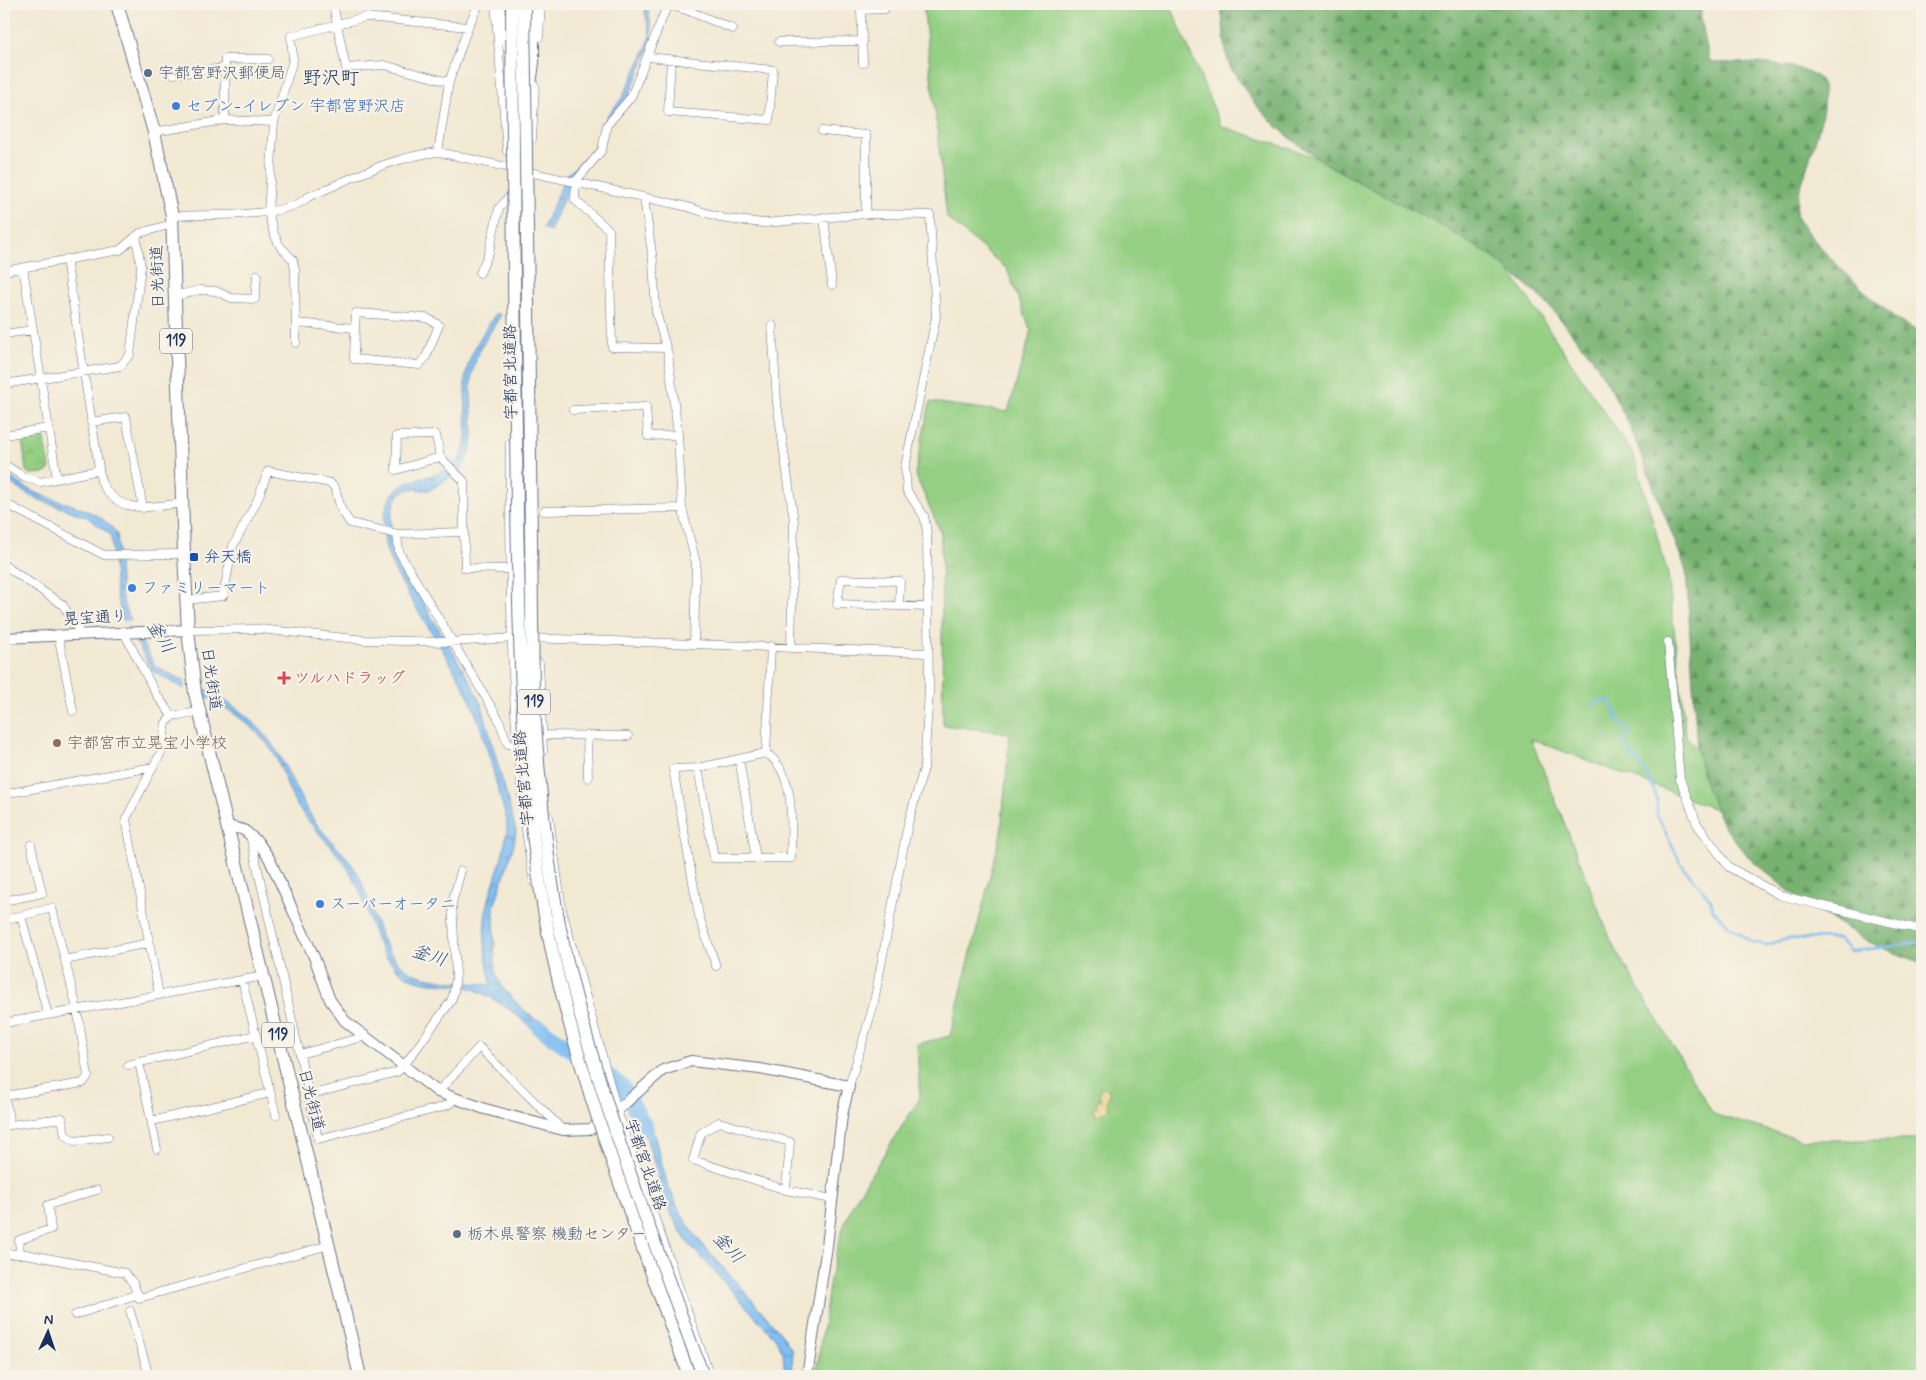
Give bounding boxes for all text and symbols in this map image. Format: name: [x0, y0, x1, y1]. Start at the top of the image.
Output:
place label: 宇都宮野沢郵便局: [158, 63, 286, 84]
district label: 野沢町: [302, 66, 360, 91]
marker: 宇都宮野沢郵便局: [142, 67, 154, 79]
place label: セブン-イレブン 宇都宮野沢店: [186, 96, 406, 117]
marker: セブン-イレブン 宇都宮野沢店: [170, 100, 182, 112]
street label: 日光街道: [146, 245, 170, 309]
street label: 宇都宮北道路: [500, 324, 522, 420]
road number: 119: [160, 328, 192, 354]
place label: 弁天橋: [204, 547, 252, 568]
marker: 弁天橋: [188, 551, 200, 563]
place label: ファミリーマート: [142, 578, 270, 599]
marker: ファミリーマート: [126, 582, 138, 594]
street label: 晃宝通り: [62, 606, 128, 630]
water label: 釜川: [140, 615, 180, 659]
street label: 日光街道: [196, 646, 226, 712]
place label: ツルハドラッグ: [294, 668, 405, 689]
marker: ツルハドラッグ: [278, 672, 290, 684]
road number: 119: [518, 690, 550, 714]
street label: 宇都宮北道路: [509, 729, 539, 827]
place label: 宇都宮市立晃宝小学校: [67, 733, 227, 754]
marker: 宇都宮市立晃宝小学校: [51, 737, 63, 749]
place label: スーパーオータニ: [330, 894, 456, 915]
marker: スーパーオータニ: [314, 898, 326, 910]
water label: 釜川: [408, 939, 450, 973]
road number: 119: [262, 1022, 294, 1048]
street label: 日光街道: [293, 1066, 329, 1134]
street label: 宇都宮北道路: [619, 1116, 671, 1214]
place label: 栃木県警察 機動センター: [467, 1224, 647, 1245]
water label: 釜川: [707, 1227, 749, 1269]
marker: 栃木県警察 機動センター: [451, 1228, 463, 1240]
north arrow: [22, 1308, 72, 1358]
text: N: [43, 1311, 54, 1329]

